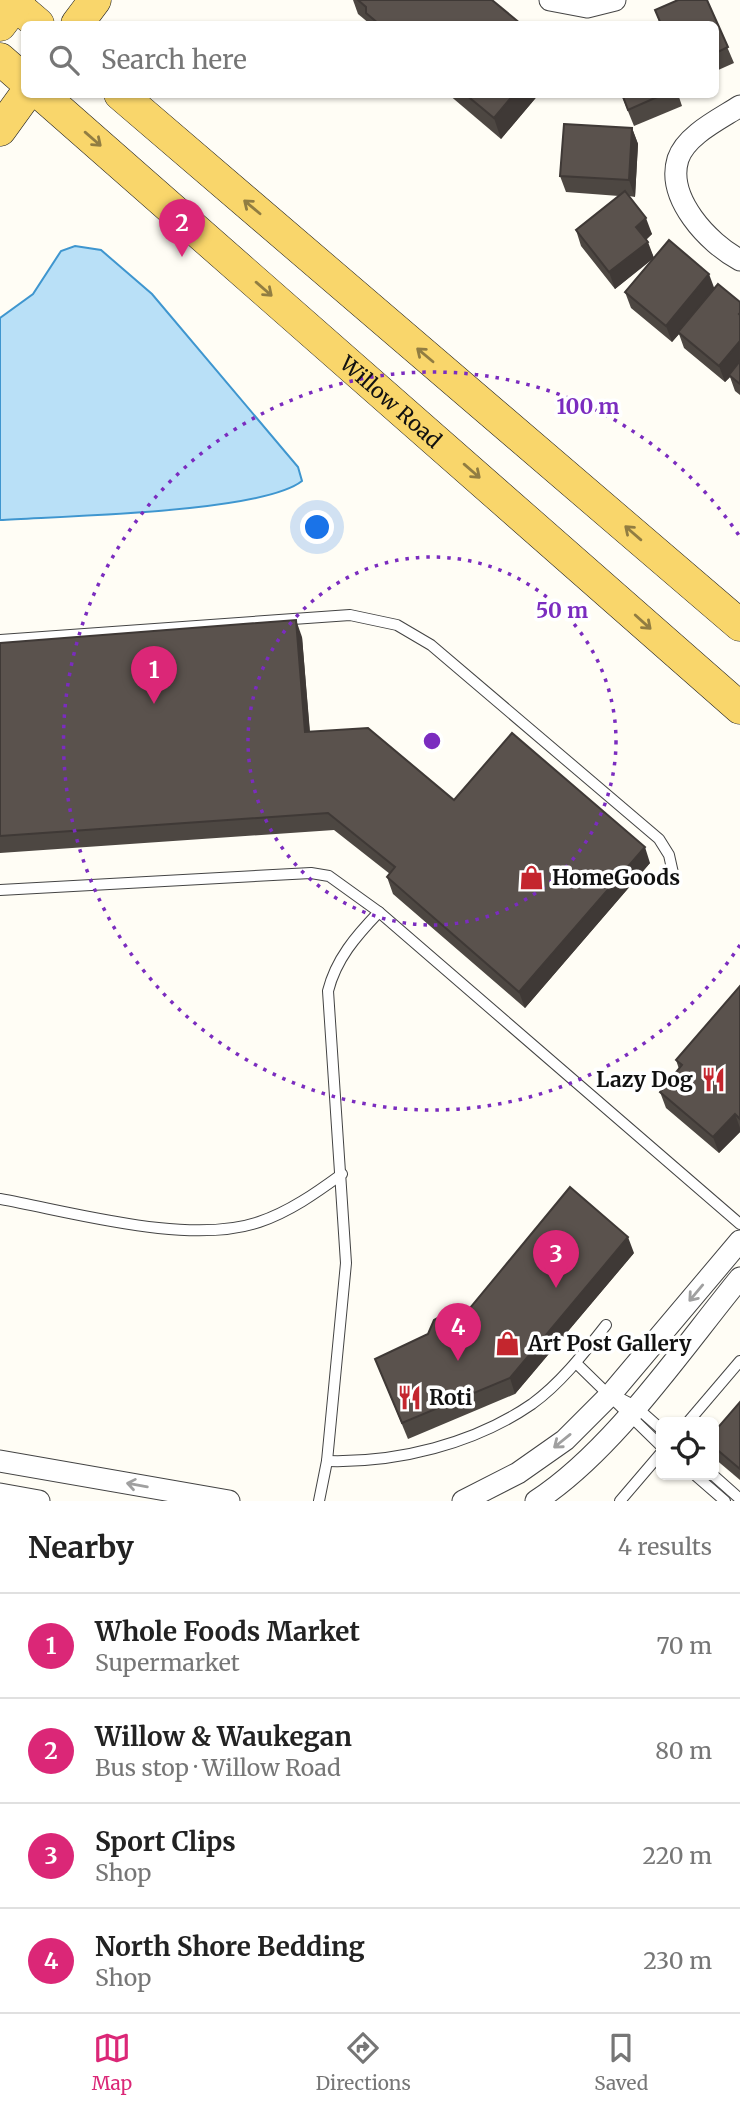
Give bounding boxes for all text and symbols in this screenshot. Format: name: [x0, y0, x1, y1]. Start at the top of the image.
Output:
search box: [21, 21, 719, 98]
icon: search: [45, 41, 83, 79]
text: Search here: [101, 43, 247, 76]
one-way arrow: [84, 130, 102, 146]
pin: 2: [159, 199, 205, 257]
one-way arrow: [243, 199, 261, 215]
one-way arrow: [255, 281, 273, 297]
one-way arrow: [416, 347, 434, 363]
street label: Willow Road: [334, 349, 448, 454]
text: 100 m: [557, 393, 619, 420]
one-way arrow: [463, 463, 481, 479]
your location: [300, 510, 334, 544]
one-way arrow: [624, 525, 642, 541]
text: 50 m: [536, 597, 588, 624]
one-way arrow: [634, 614, 652, 630]
pin: 1: [131, 646, 177, 704]
centre of rings: [420, 729, 444, 753]
shop icon: HomeGoods: [518, 863, 546, 891]
place label: HomeGoods: [552, 864, 680, 891]
restaurant icon: Lazy Dog: [699, 1065, 727, 1093]
place label: Lazy Dog: [596, 1066, 693, 1093]
pin: 3: [533, 1230, 579, 1288]
one-way arrow: [688, 1284, 704, 1302]
pin: 4: [435, 1303, 481, 1361]
shop icon: Art Post Gallery: [494, 1329, 522, 1357]
place label: Art Post Gallery: [527, 1330, 692, 1357]
restaurant icon: Roti: [395, 1383, 423, 1411]
place label: Roti: [429, 1384, 472, 1411]
map controls: [656, 1417, 719, 1480]
button: locate: [656, 1417, 719, 1480]
one-way arrow: [553, 1434, 571, 1449]
one-way arrow: [126, 1478, 149, 1491]
text: Nearby: [28, 1528, 134, 1566]
text: 4 results: [618, 1532, 712, 1561]
text: Whole Foods Market: [95, 1615, 360, 1648]
text: 1: [46, 1631, 56, 1660]
text: 70 m: [656, 1631, 712, 1660]
text: Supermarket: [95, 1648, 240, 1677]
text: Willow & Waukegan: [95, 1720, 352, 1753]
text: 2: [44, 1736, 58, 1765]
text: 80 m: [655, 1736, 712, 1765]
text: Bus stop · Willow Road: [95, 1753, 341, 1782]
text: Sport Clips: [95, 1825, 236, 1858]
text: 3: [44, 1841, 58, 1870]
text: 220 m: [642, 1841, 712, 1870]
text: Shop: [95, 1858, 151, 1887]
text: North Shore Bedding: [95, 1930, 365, 1963]
text: 4: [44, 1946, 58, 1975]
text: 230 m: [643, 1946, 712, 1975]
text: Shop: [95, 1963, 151, 1992]
tab: Map: [92, 2029, 132, 2095]
tab: Directions: [316, 2029, 411, 2095]
tab: Saved: [594, 2029, 648, 2095]

